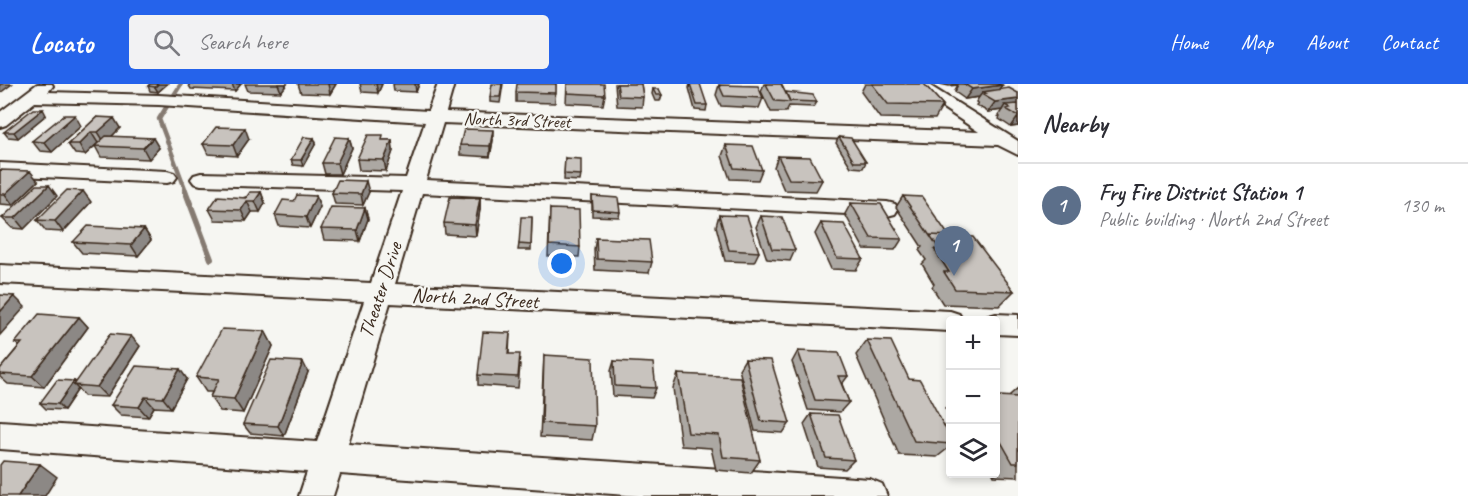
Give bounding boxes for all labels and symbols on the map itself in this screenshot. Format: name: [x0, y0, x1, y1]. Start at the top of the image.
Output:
street label: North 3rd Street: [463, 107, 573, 133]
pin: 1: [934, 226, 974, 276]
street label: Theater Drive: [352, 238, 408, 341]
your location: [547, 249, 576, 278]
street label: North 2nd Street: [411, 282, 541, 314]

